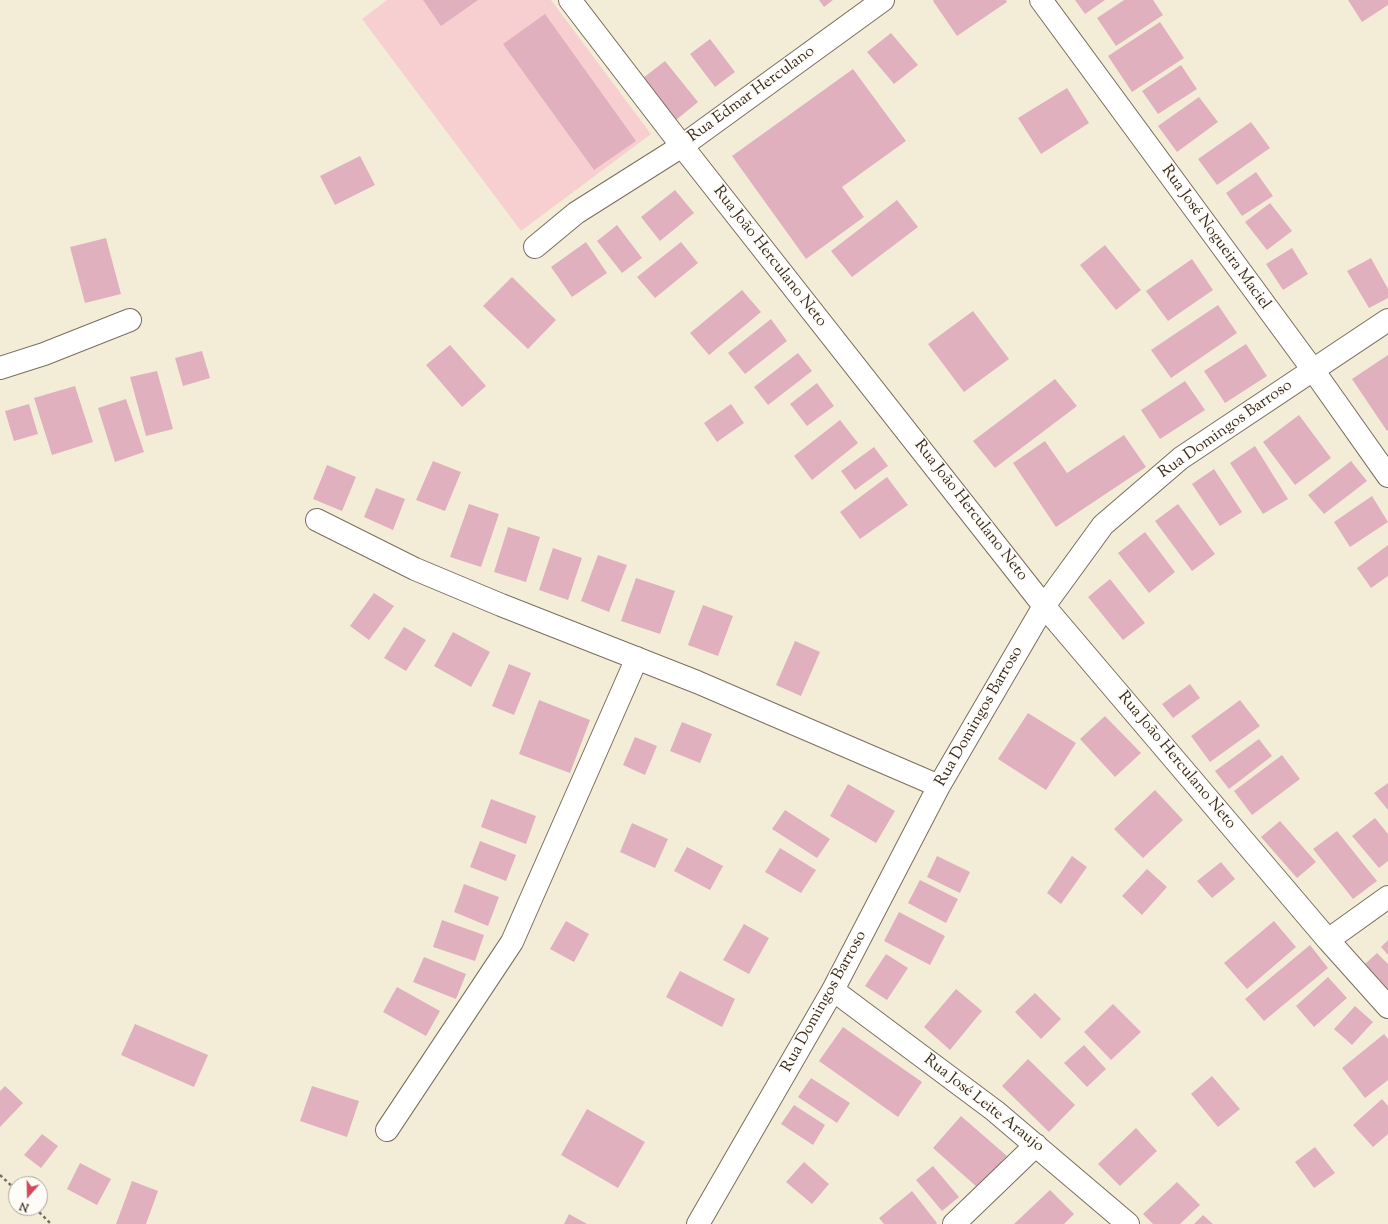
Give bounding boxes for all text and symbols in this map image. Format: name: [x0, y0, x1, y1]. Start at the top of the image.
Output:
street label: Rua Edmar Herculano: [685, 43, 819, 147]
street label: Rua José Nogueira Maciel: [1156, 162, 1274, 314]
street label: Rua João Herculano Neto: [708, 183, 830, 331]
street label: Rua Domingos Barroso: [1155, 377, 1297, 483]
street label: Rua João Herculano Neto: [909, 437, 1031, 585]
street label: Rua Domingos Barroso: [932, 643, 1028, 791]
street label: Rua João Herculano Neto: [1113, 688, 1239, 834]
street label: Rua Domingos Barroso: [778, 928, 872, 1076]
street label: Rua José Leite Araujo: [919, 1051, 1047, 1157]
north arrow: [8, 1176, 48, 1216]
text: N: [17, 1197, 31, 1215]

